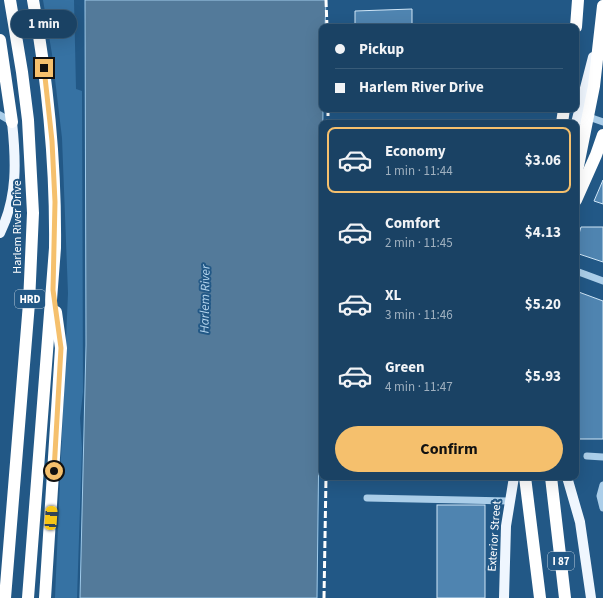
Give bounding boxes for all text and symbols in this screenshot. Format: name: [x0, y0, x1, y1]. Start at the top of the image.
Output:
callout: 1 min: [11, 10, 77, 38]
text: 1 min: [28, 15, 60, 33]
text: Pickup: [359, 39, 404, 60]
route end: [35, 59, 53, 77]
text: Harlem River Drive: [359, 77, 484, 98]
text: Economy: [385, 141, 446, 162]
icon: car: [337, 142, 373, 178]
text: $3.06: [525, 150, 561, 171]
text: 1 min · 11:44: [385, 162, 453, 180]
street label: Harlem River Drive: [9, 180, 26, 274]
text: Comfort: [385, 213, 440, 234]
icon: car: [337, 214, 373, 250]
text: $4.13: [525, 222, 561, 243]
text: 2 min · 11:45: [385, 234, 453, 252]
water label: Harlem River: [195, 264, 215, 334]
text: XL: [385, 285, 401, 306]
icon: car: [337, 286, 373, 322]
road number: HRD: [15, 290, 45, 308]
text: $5.20: [525, 294, 561, 315]
text: 3 min · 11:46: [385, 306, 453, 324]
text: Green: [385, 357, 425, 378]
icon: car: [337, 358, 373, 394]
text: $5.93: [525, 366, 561, 387]
text: 4 min · 11:47: [385, 378, 453, 396]
button: Confirm: [335, 426, 563, 472]
route start: [45, 462, 63, 480]
street label: Exterior Street: [484, 500, 505, 572]
car: [44, 506, 58, 530]
road number: I 87: [548, 552, 574, 570]

